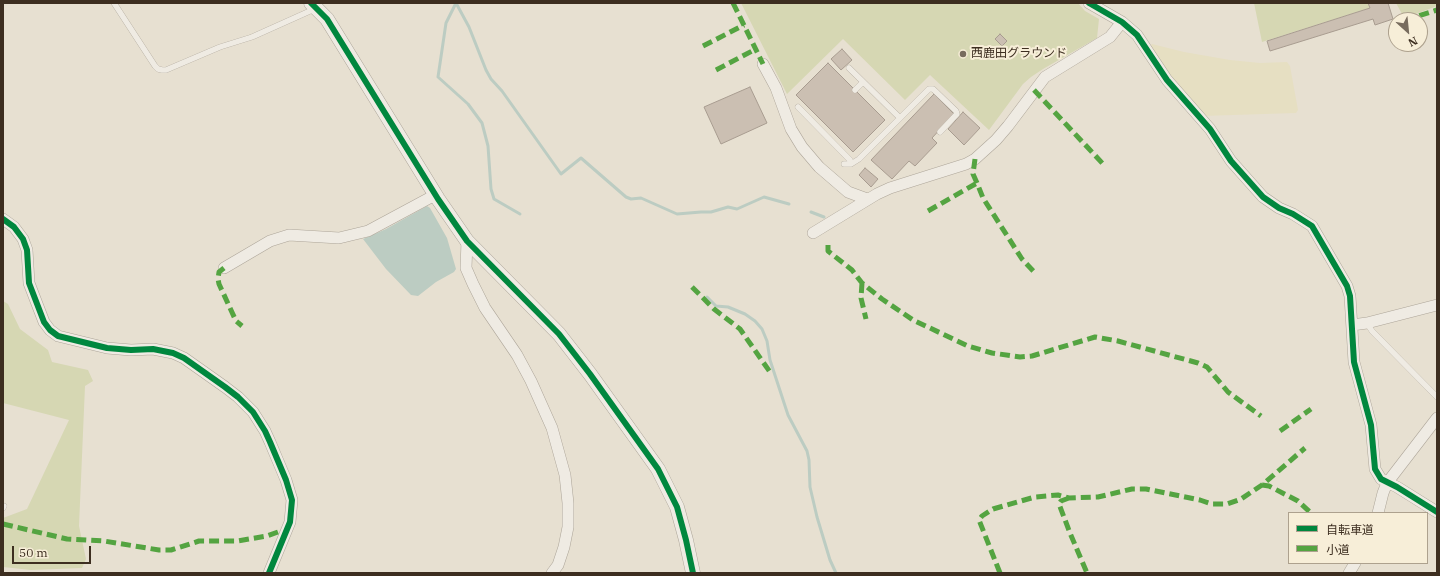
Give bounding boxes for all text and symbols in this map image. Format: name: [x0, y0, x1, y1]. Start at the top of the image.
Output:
north arrow: [1388, 12, 1428, 52]
text: N: [1406, 34, 1420, 50]
place label: 西鹿田グラウンド: [971, 47, 1067, 61]
marker: 西鹿田グラウンド: [958, 49, 968, 59]
legend: [1288, 512, 1428, 564]
text: 自転車道: [1326, 522, 1374, 537]
scale bar: [14, 538, 93, 564]
text: 小道: [1326, 542, 1350, 557]
text: 50 m: [19, 545, 48, 560]

